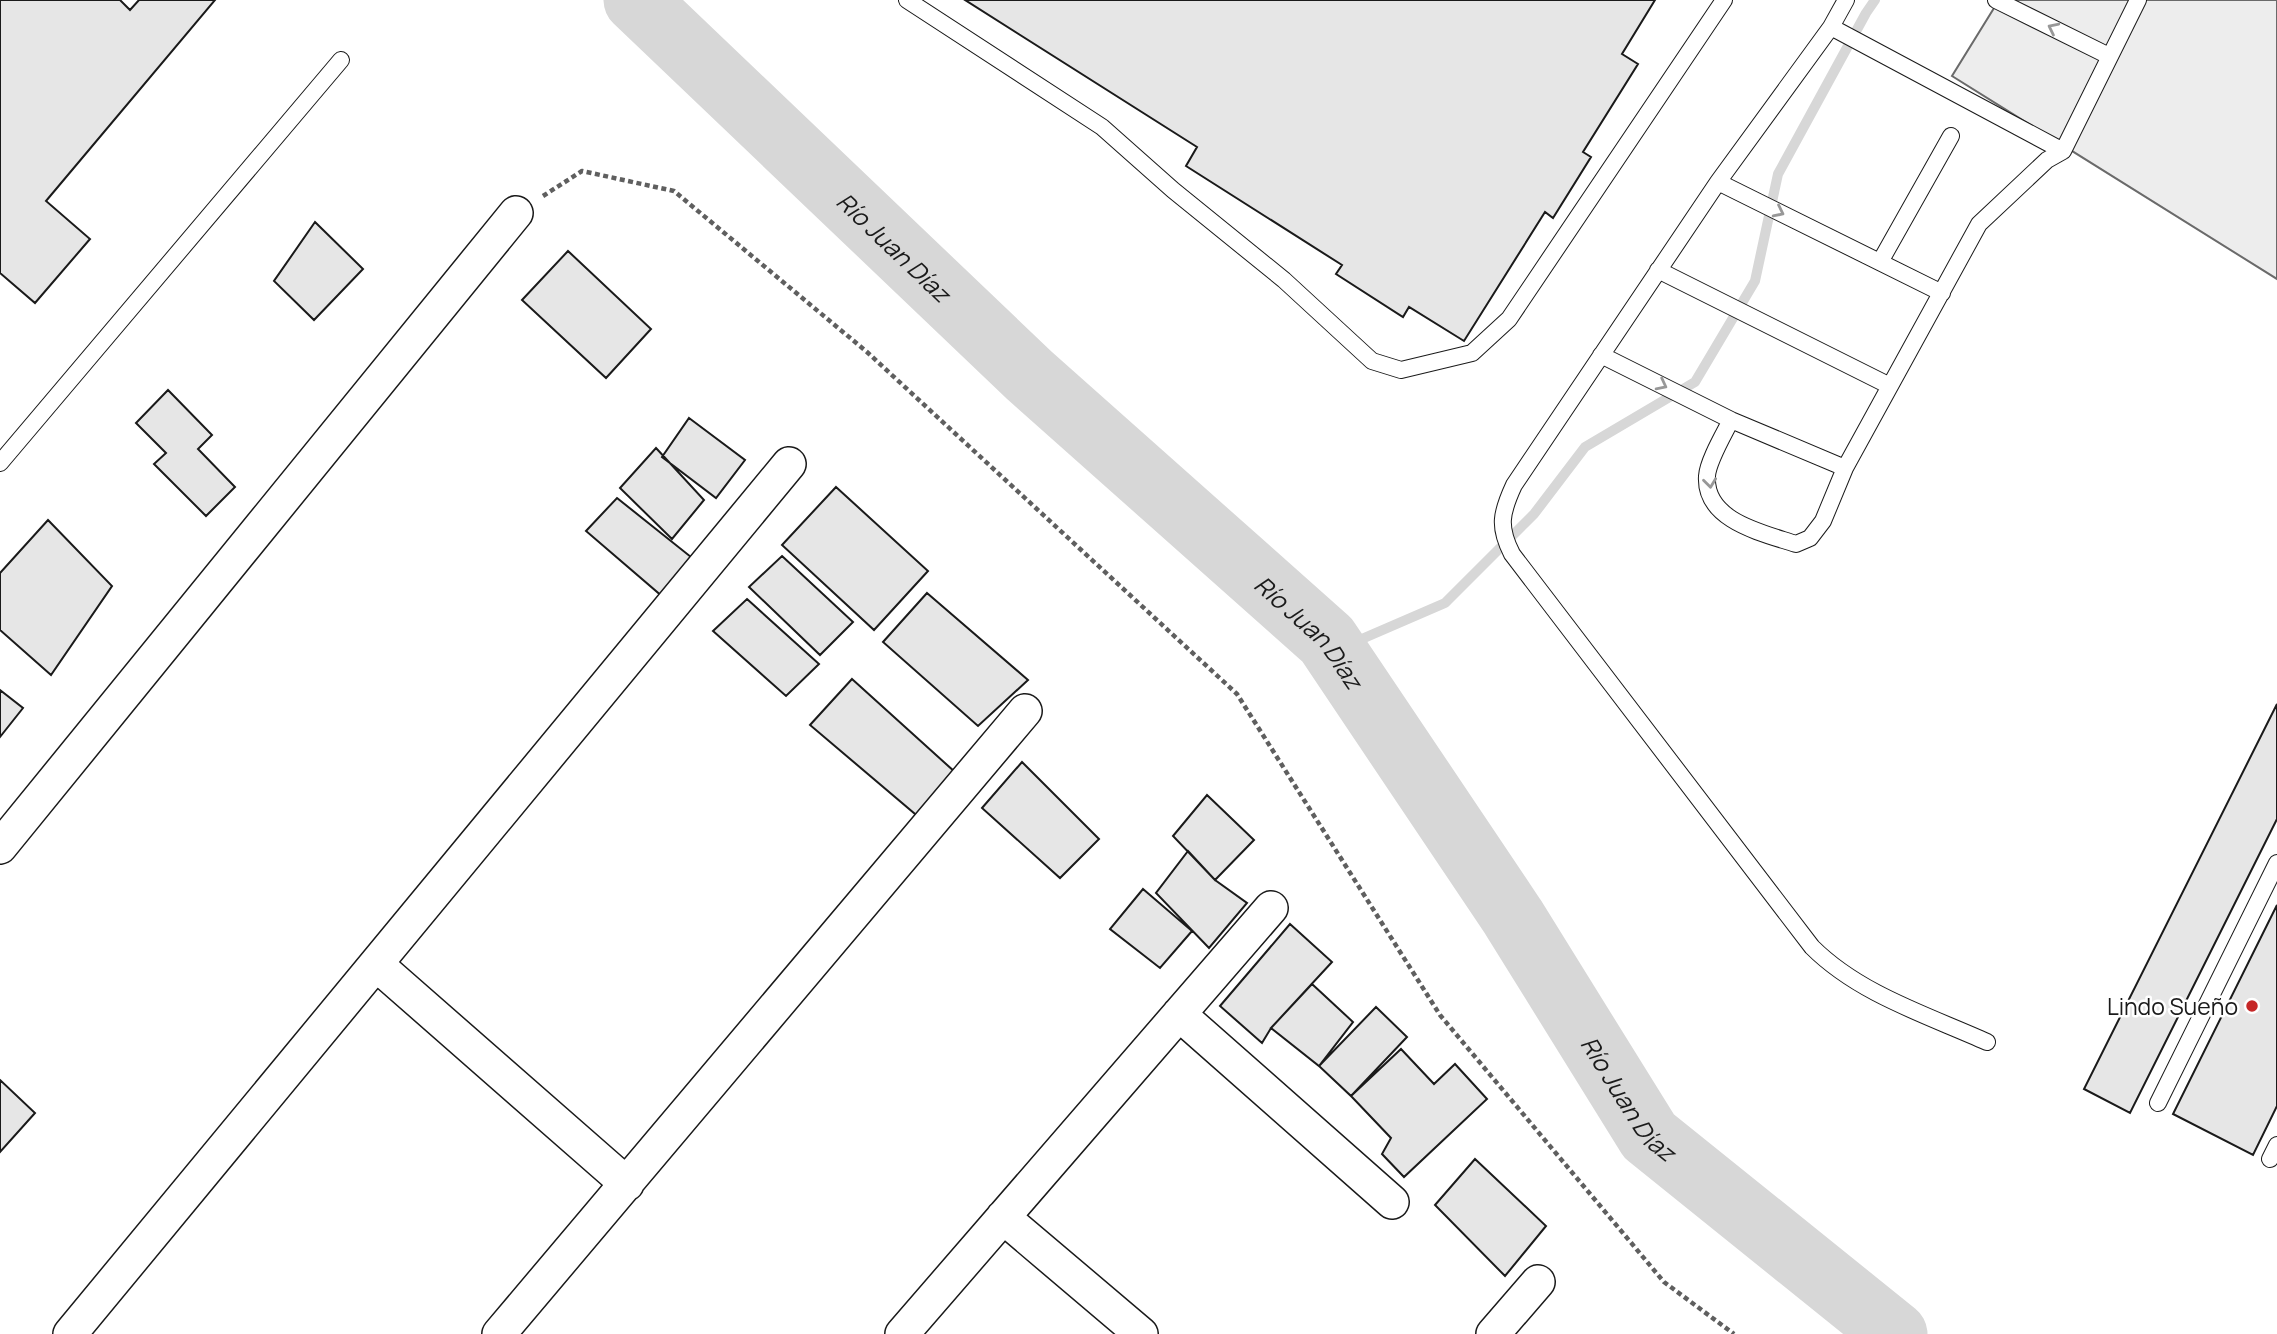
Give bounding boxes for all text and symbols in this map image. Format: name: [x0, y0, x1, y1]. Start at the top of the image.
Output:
one-way arrow: [2048, 22, 2060, 36]
water label: Río Juan Díaz: [830, 184, 960, 310]
one-way arrow: [1772, 204, 1784, 218]
one-way arrow: [1655, 377, 1667, 391]
one-way arrow: [1702, 477, 1717, 489]
water label: Río Juan Díaz: [1248, 567, 1372, 697]
place label: Lindo Sueño: [2107, 990, 2238, 1022]
marker: Lindo Sueño: [2244, 998, 2260, 1014]
water label: Río Juan Díaz: [1574, 1029, 1685, 1169]

